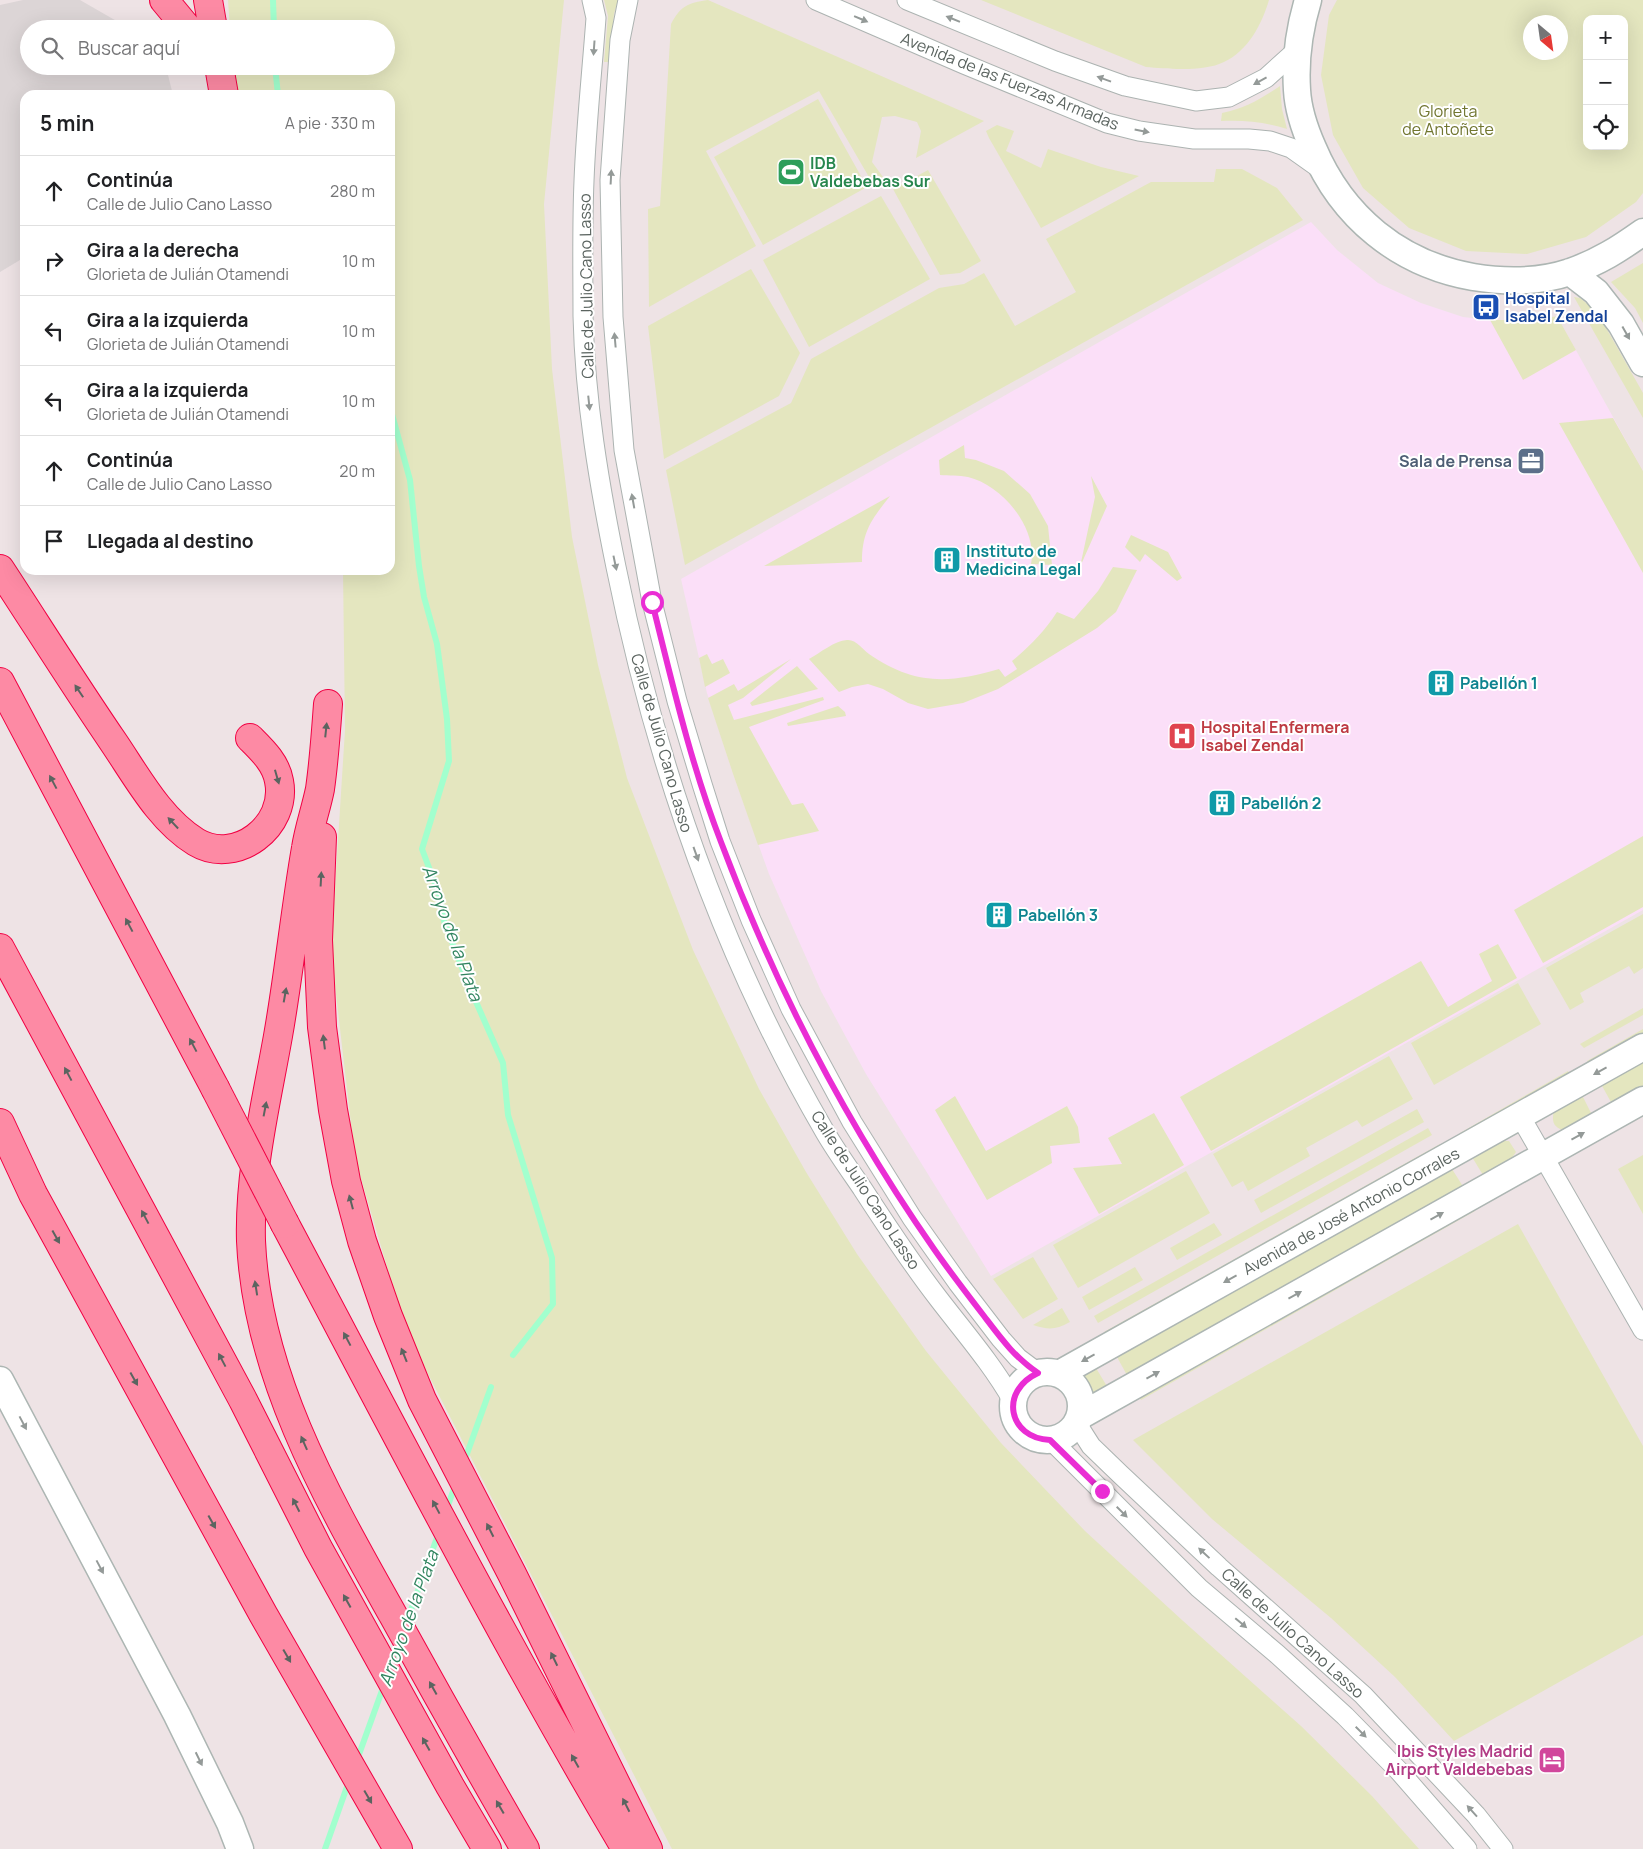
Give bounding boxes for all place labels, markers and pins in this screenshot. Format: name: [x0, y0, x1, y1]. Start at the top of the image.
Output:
place label: IDB Valdebebas Sur: [810, 152, 930, 192]
sports icon: IDB Valdebebas Sur: [776, 157, 806, 187]
place label: Hospital Isabel Zendal: [1505, 287, 1608, 327]
bus stop icon: Hospital Isabel Zendal: [1471, 292, 1501, 322]
office icon: Sala de Prensa: [1516, 446, 1546, 476]
place label: Sala de Prensa: [1399, 450, 1512, 472]
place label: Instituto de Medicina Legal: [966, 540, 1081, 580]
building icon: Instituto de Medicina Legal: [932, 545, 962, 575]
building icon: Pabellón 1: [1426, 668, 1456, 698]
place label: Pabellón 1: [1460, 672, 1538, 694]
place label: Hospital Enfermera Isabel Zendal: [1201, 716, 1349, 756]
hospital icon: Hospital Enfermera Isabel Zendal: [1167, 721, 1197, 751]
building icon: Pabellón 2: [1207, 788, 1237, 818]
place label: Pabellón 2: [1241, 792, 1321, 814]
building icon: Pabellón 3: [984, 900, 1014, 930]
place label: Pabellón 3: [1018, 904, 1098, 926]
place label: Ibis Styles Madrid Airport Valdebebas: [1385, 1740, 1533, 1780]
hotel icon: Ibis Styles Madrid Airport Valdebebas: [1537, 1745, 1567, 1775]

